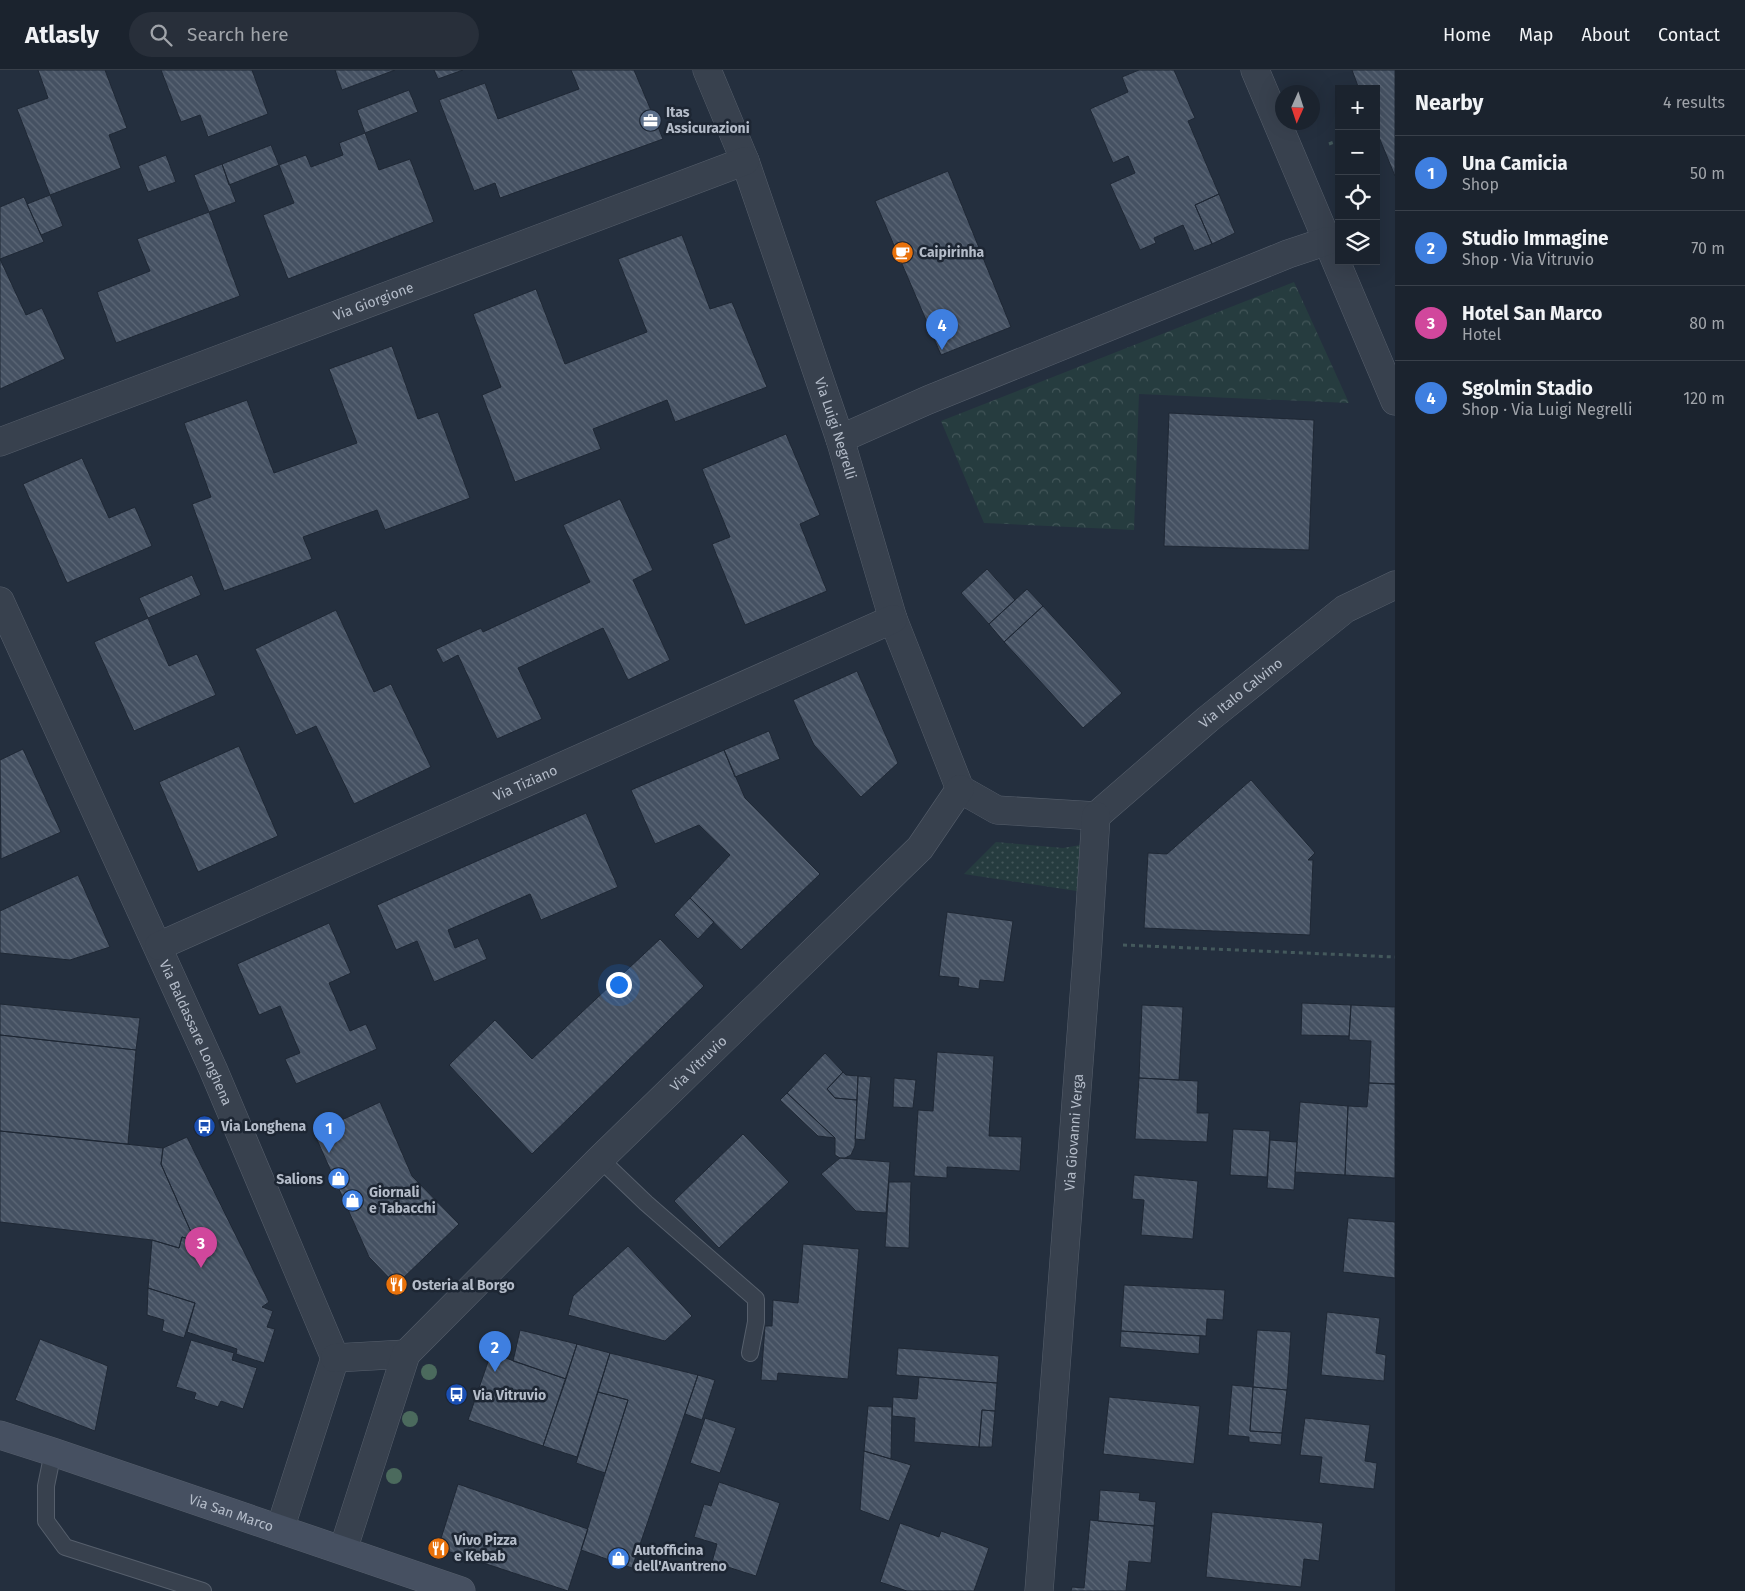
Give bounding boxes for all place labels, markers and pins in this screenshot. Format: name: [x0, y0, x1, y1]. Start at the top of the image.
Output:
place label: Itas Assicurazioni: [665, 104, 750, 137]
office icon: Itas Assicurazioni: [638, 108, 662, 132]
cafe icon: Caipirinha: [891, 240, 915, 264]
place label: Caipirinha: [919, 244, 985, 261]
pin: 4: [926, 309, 958, 350]
pin: 1: [313, 1112, 345, 1153]
bus stop icon: Via Longhena: [193, 1114, 217, 1138]
place label: Via Longhena: [220, 1118, 307, 1135]
shop icon: Salions: [327, 1167, 351, 1191]
place label: Salions: [276, 1171, 323, 1188]
place label: Giornali e Tabacchi: [369, 1184, 436, 1217]
shop icon: Giornali e Tabacchi: [341, 1188, 365, 1212]
pin: 3: [185, 1227, 217, 1268]
restaurant icon: Osteria al Borgo: [384, 1273, 408, 1297]
place label: Osteria al Borgo: [412, 1277, 515, 1294]
pin: 2: [479, 1331, 511, 1372]
bus stop icon: Via Vitruvio: [445, 1383, 469, 1407]
place label: Via Vitruvio: [472, 1387, 546, 1404]
place label: Vivo Pizza e Kebab: [453, 1532, 517, 1565]
restaurant icon: Vivo Pizza e Kebab: [426, 1536, 450, 1560]
place label: Autofficina dell'Avantreno: [633, 1542, 727, 1575]
shop icon: Autofficina dell'Avantreno: [606, 1546, 630, 1570]

